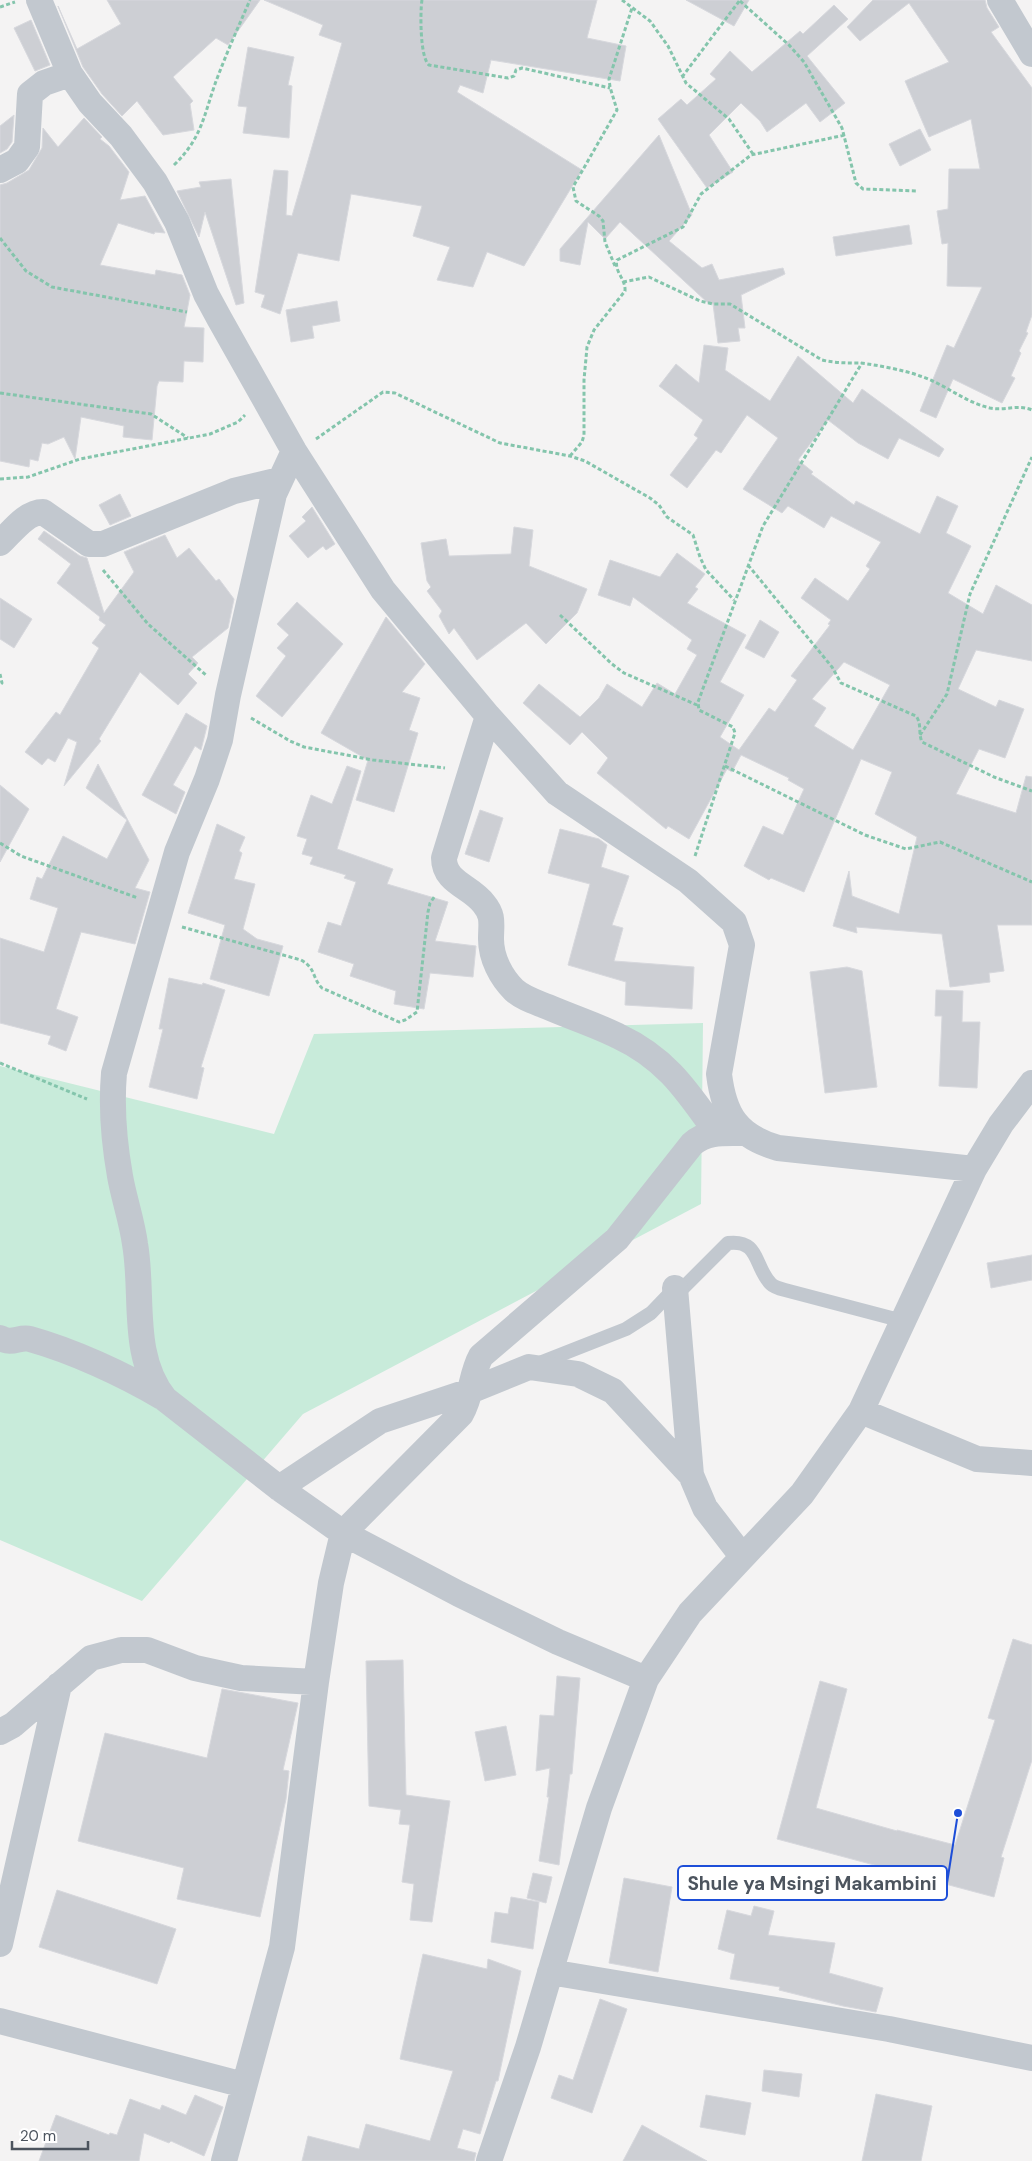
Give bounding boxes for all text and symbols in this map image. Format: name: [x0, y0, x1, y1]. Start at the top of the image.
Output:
callout: Shule ya Msingi Makambini: [678, 1866, 947, 1900]
text: Shule ya Msingi Makambini: [687, 1871, 937, 1896]
scale bar: [12, 2118, 89, 2150]
text: 20 m: [20, 2126, 56, 2146]

